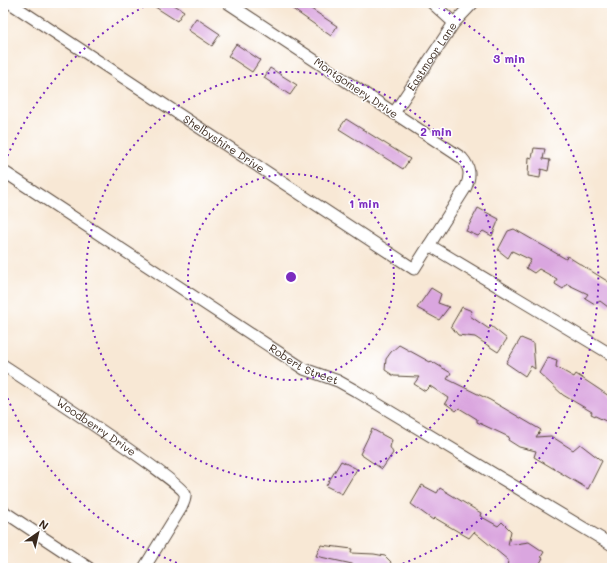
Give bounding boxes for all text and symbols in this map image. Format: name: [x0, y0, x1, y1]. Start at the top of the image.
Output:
street label: Eastmoor Lane: [403, 19, 460, 94]
text: 3 min: [493, 50, 525, 66]
street label: Montgomery Drive: [311, 54, 401, 121]
street label: Shelbyshire Drive: [180, 111, 268, 176]
text: 2 min: [420, 123, 452, 139]
text: 1 min: [349, 195, 379, 211]
centre of rings: [284, 270, 298, 284]
street label: Robert Street: [266, 340, 341, 388]
street label: Woodberry Drive: [54, 394, 139, 459]
north arrow: [18, 513, 58, 553]
text: N: [36, 516, 52, 533]

